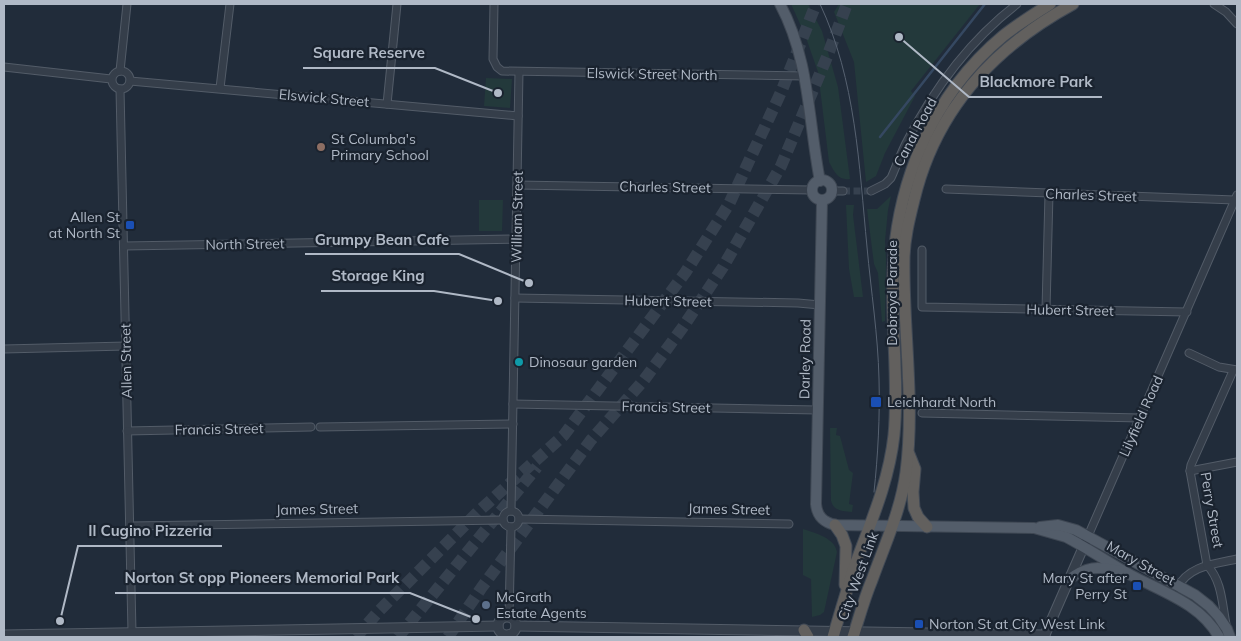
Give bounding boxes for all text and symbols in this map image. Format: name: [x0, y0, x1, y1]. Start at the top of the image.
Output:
callout: Square Reserve: [303, 38, 435, 68]
text: Square Reserve: [313, 43, 425, 62]
street label: Elswick Street North: [586, 64, 718, 84]
callout: Blackmore Park: [969, 67, 1102, 97]
text: Blackmore Park: [980, 72, 1093, 91]
street label: Elswick Street: [278, 85, 370, 111]
street label: Canal Road: [889, 94, 941, 170]
place label: St Columba's Primary School: [331, 130, 429, 164]
marker: St Columba's Primary School: [315, 141, 327, 153]
street label: William Street: [507, 171, 527, 263]
street label: Charles Street: [619, 177, 711, 197]
street label: Charles Street: [1045, 184, 1137, 206]
place label: Allen St at North St: [49, 208, 120, 242]
marker: Allen St at North St: [124, 219, 136, 231]
callout: Grumpy Bean Cafe: [305, 224, 459, 254]
text: Grumpy Bean Cafe: [315, 230, 449, 249]
street label: North Street: [205, 234, 285, 254]
street label: Dobroyd Parade: [883, 240, 901, 346]
callout: Storage King: [321, 261, 434, 291]
text: Storage King: [331, 266, 425, 285]
street label: Hubert Street: [624, 291, 712, 311]
street label: Hubert Street: [1026, 300, 1114, 320]
street label: Darley Road: [795, 319, 815, 399]
street label: Allen Street: [116, 323, 136, 399]
place label: Dinosaur garden: [529, 353, 637, 371]
marker: Dinosaur garden: [513, 356, 525, 368]
street label: Lilyfield Road: [1115, 373, 1167, 459]
place label: Leichhardt North: [887, 393, 996, 411]
marker: Leichhardt North: [869, 395, 883, 409]
street label: Francis Street: [621, 397, 711, 417]
street label: Francis Street: [174, 419, 264, 439]
street label: Perry Street: [1196, 471, 1228, 549]
street label: James Street: [276, 499, 358, 519]
street label: James Street: [688, 499, 770, 519]
callout: Il Cugino Pizzeria: [78, 516, 222, 546]
text: Il Cugino Pizzeria: [88, 521, 212, 540]
street label: City West Link: [834, 528, 883, 623]
street label: Mary Street: [1104, 537, 1179, 589]
callout: Norton St opp Pioneers Memorial Park: [115, 563, 410, 593]
text: Norton St opp Pioneers Memorial Park: [125, 568, 400, 587]
place label: Mary St after Perry St: [1042, 569, 1128, 603]
marker: Mary St after Perry St: [1131, 580, 1143, 592]
place label: McGrath Estate Agents: [496, 588, 587, 622]
marker: McGrath Estate Agents: [480, 599, 492, 611]
place label: Norton St at City West Link: [929, 615, 1106, 633]
marker: Norton St at City West Link: [913, 618, 925, 630]

